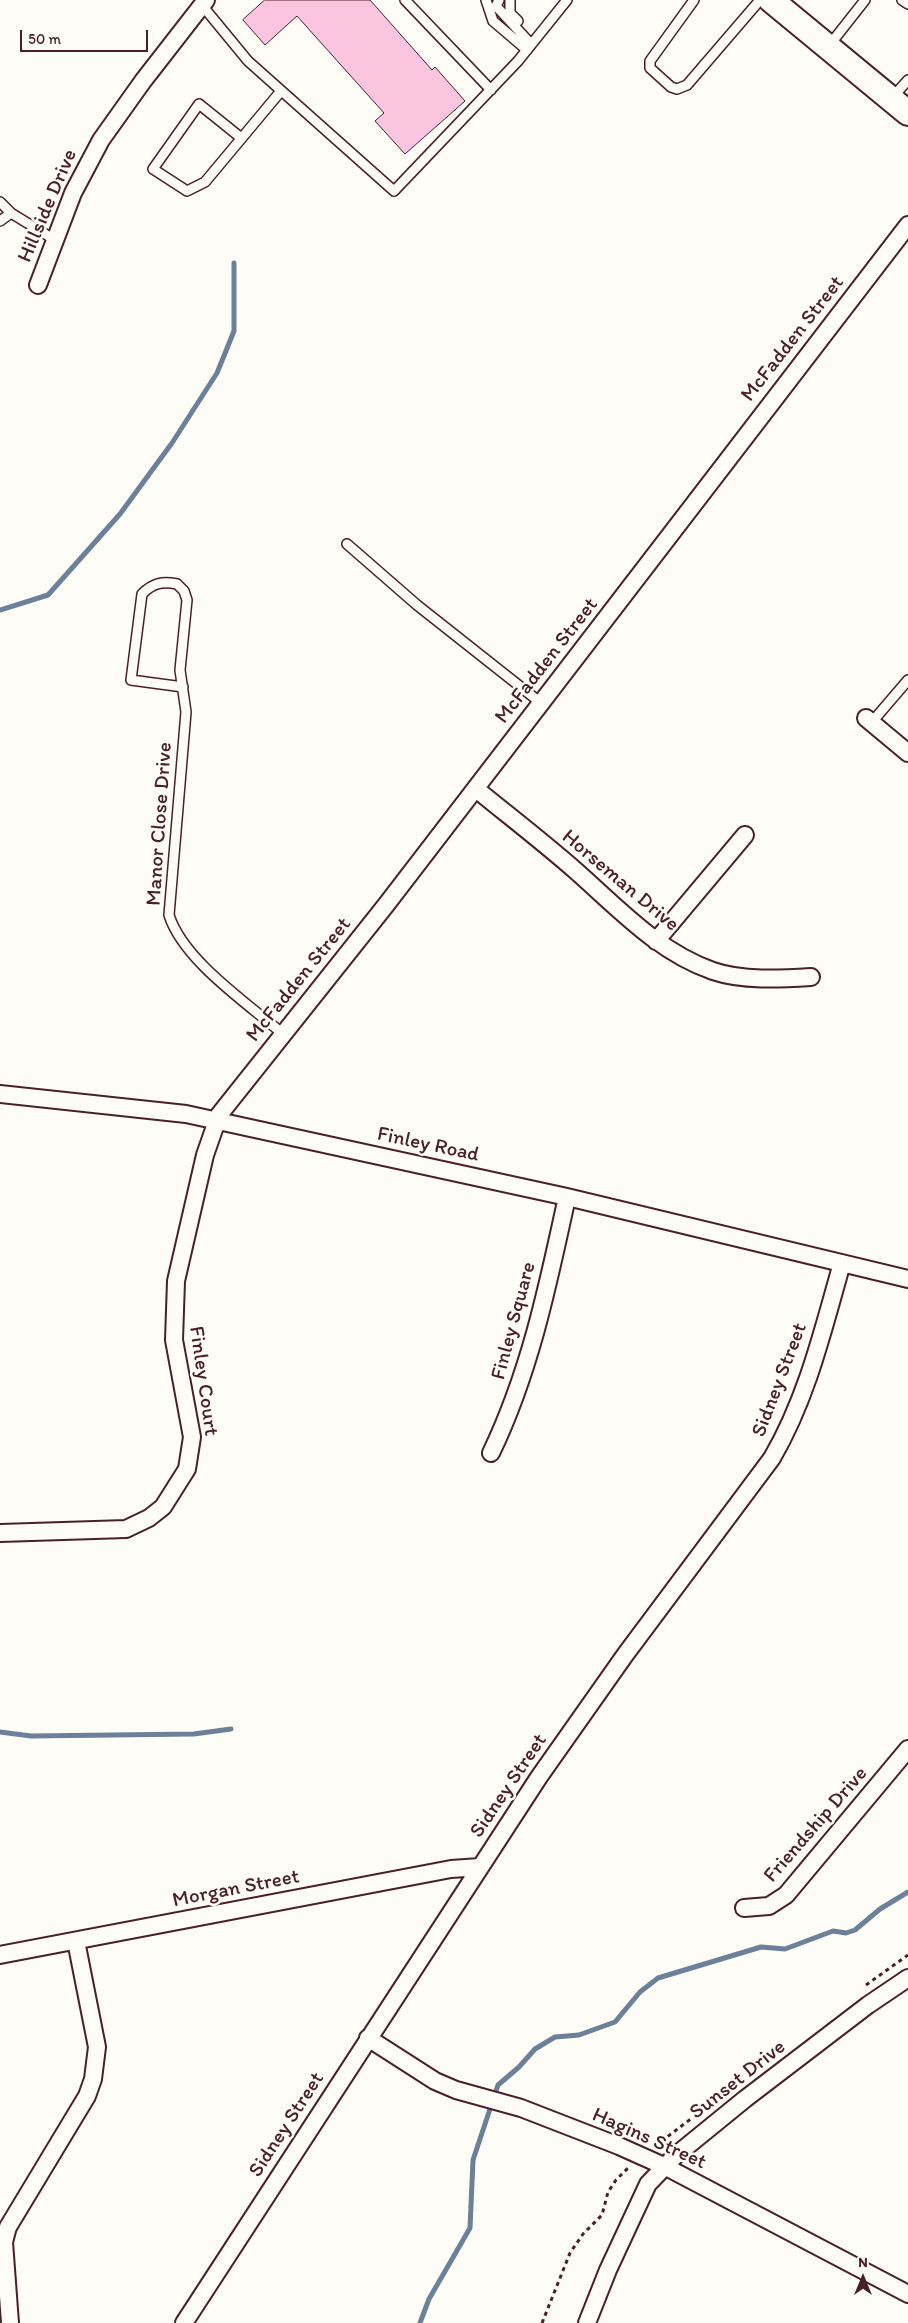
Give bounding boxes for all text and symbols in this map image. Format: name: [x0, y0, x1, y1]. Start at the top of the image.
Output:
scale bar: [22, 20, 150, 52]
text: 50 m: [28, 30, 61, 48]
street label: Hillside Drive: [13, 146, 83, 266]
street label: McFadden Street: [736, 271, 850, 407]
street label: McFadden Street: [490, 593, 604, 729]
street label: Manor Close Drive: [142, 741, 178, 907]
street label: Horseman Drive: [556, 825, 684, 937]
street label: McFadden Street: [241, 913, 357, 1047]
street label: Finley Road: [375, 1122, 481, 1168]
street label: Finley Square: [486, 1259, 542, 1383]
street label: Sidney Street: [747, 1319, 813, 1441]
street label: Finley Court: [183, 1325, 223, 1437]
street label: Sidney Street: [465, 1729, 553, 1843]
street label: Friendship Drive: [759, 1762, 873, 1888]
street label: Morgan Street: [170, 1864, 302, 1914]
street label: Sunset Drive: [685, 2035, 791, 2125]
street label: Sidney Street: [244, 2068, 330, 2182]
street label: Hagins Street: [588, 2103, 710, 2175]
north arrow: [838, 2253, 888, 2303]
text: N: [858, 2254, 868, 2271]

